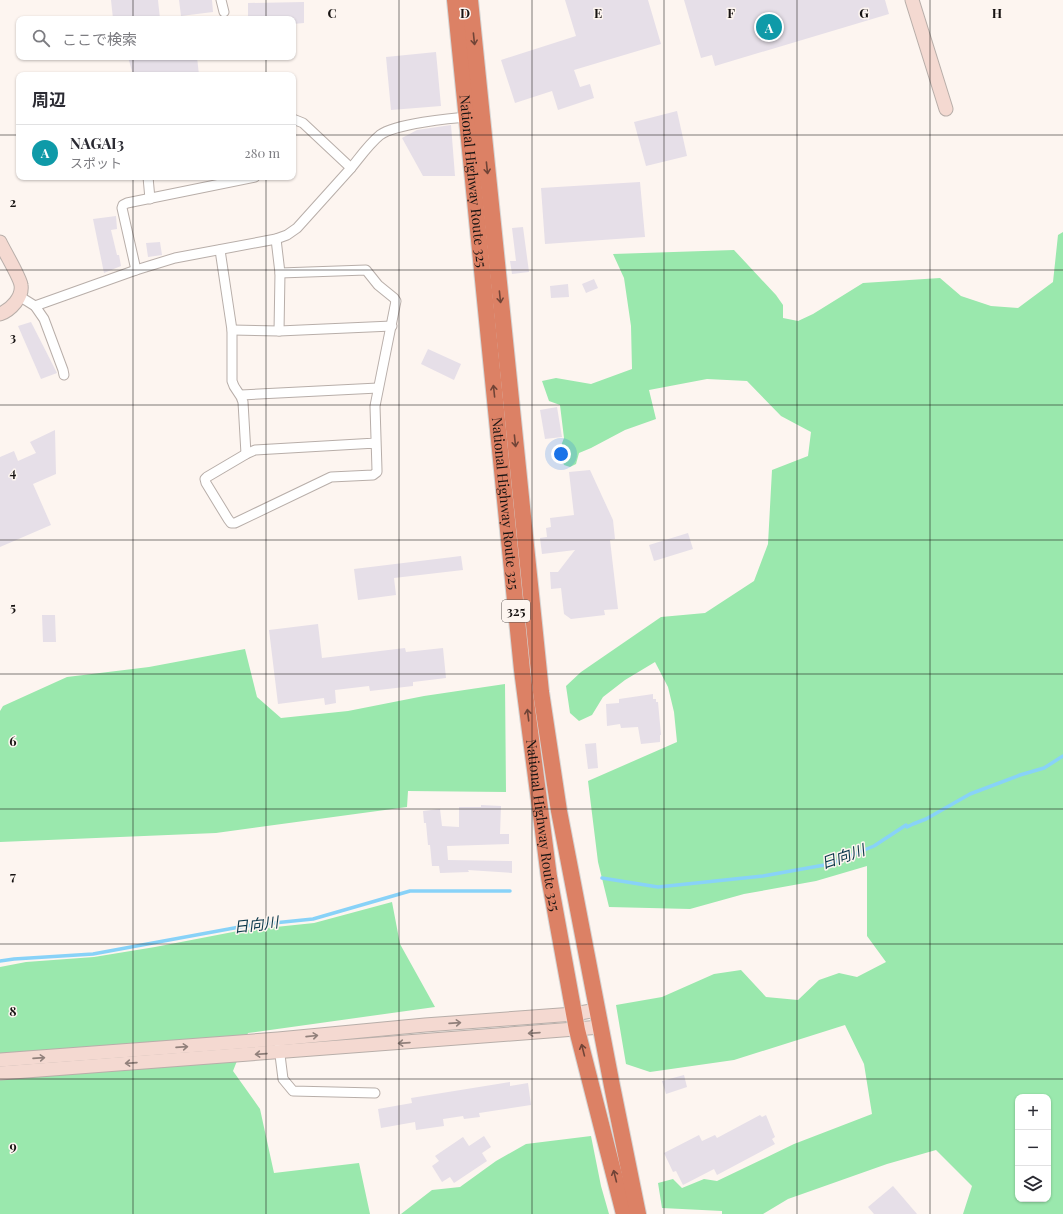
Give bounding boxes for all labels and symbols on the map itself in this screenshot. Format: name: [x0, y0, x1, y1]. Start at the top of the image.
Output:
text: C: [327, 4, 337, 21]
text: D: [460, 4, 470, 21]
text: E: [594, 4, 602, 21]
text: F: [727, 4, 735, 21]
text: G: [859, 4, 869, 21]
text: H: [992, 4, 1002, 21]
pin: A: [756, 12, 782, 42]
one-way arrow: [470, 32, 477, 45]
street label: National Highway Route 325: [456, 94, 492, 269]
one-way arrow: [483, 161, 491, 174]
text: 2: [10, 193, 17, 210]
one-way arrow: [496, 290, 504, 303]
text: 3: [10, 328, 16, 345]
one-way arrow: [491, 385, 498, 398]
street label: National Highway Route 325: [488, 416, 524, 591]
one-way arrow: [511, 434, 518, 447]
your location: [551, 444, 571, 464]
text: 4: [10, 463, 17, 480]
text: 5: [10, 598, 16, 615]
road number: 325: [502, 600, 530, 622]
one-way arrow: [524, 709, 532, 722]
text: 6: [9, 732, 17, 749]
street label: National Highway Route 325: [522, 738, 565, 913]
water label: 日向川: [818, 839, 869, 873]
text: 7: [10, 867, 16, 884]
water label: 日向川: [232, 911, 281, 937]
text: 8: [9, 1002, 17, 1019]
one-way arrow: [448, 1019, 461, 1026]
one-way arrow: [528, 1029, 541, 1036]
one-way arrow: [305, 1032, 318, 1040]
one-way arrow: [398, 1039, 411, 1046]
one-way arrow: [176, 1043, 189, 1050]
one-way arrow: [578, 1044, 586, 1057]
one-way arrow: [255, 1050, 268, 1057]
one-way arrow: [32, 1054, 45, 1061]
one-way arrow: [125, 1060, 138, 1067]
text: 9: [9, 1137, 17, 1154]
one-way arrow: [610, 1170, 618, 1183]

